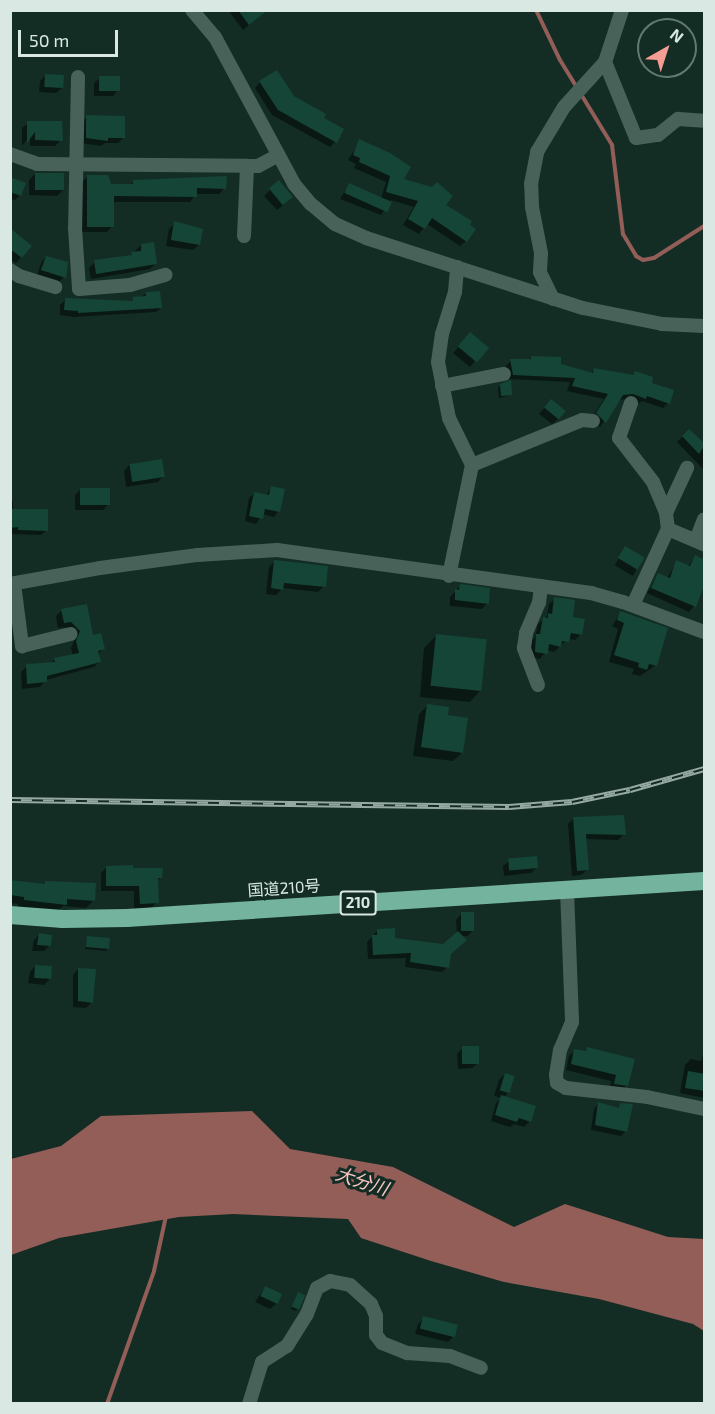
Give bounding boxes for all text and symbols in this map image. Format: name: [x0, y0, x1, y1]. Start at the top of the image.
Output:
scale bar: [21, 18, 122, 56]
north arrow: [637, 18, 697, 78]
text: N: [667, 24, 688, 46]
text: 50 m: [29, 29, 69, 51]
street label: 国道210号: [247, 876, 321, 900]
road number: 210: [338, 891, 378, 915]
water label: 大分川: [333, 1162, 391, 1200]

